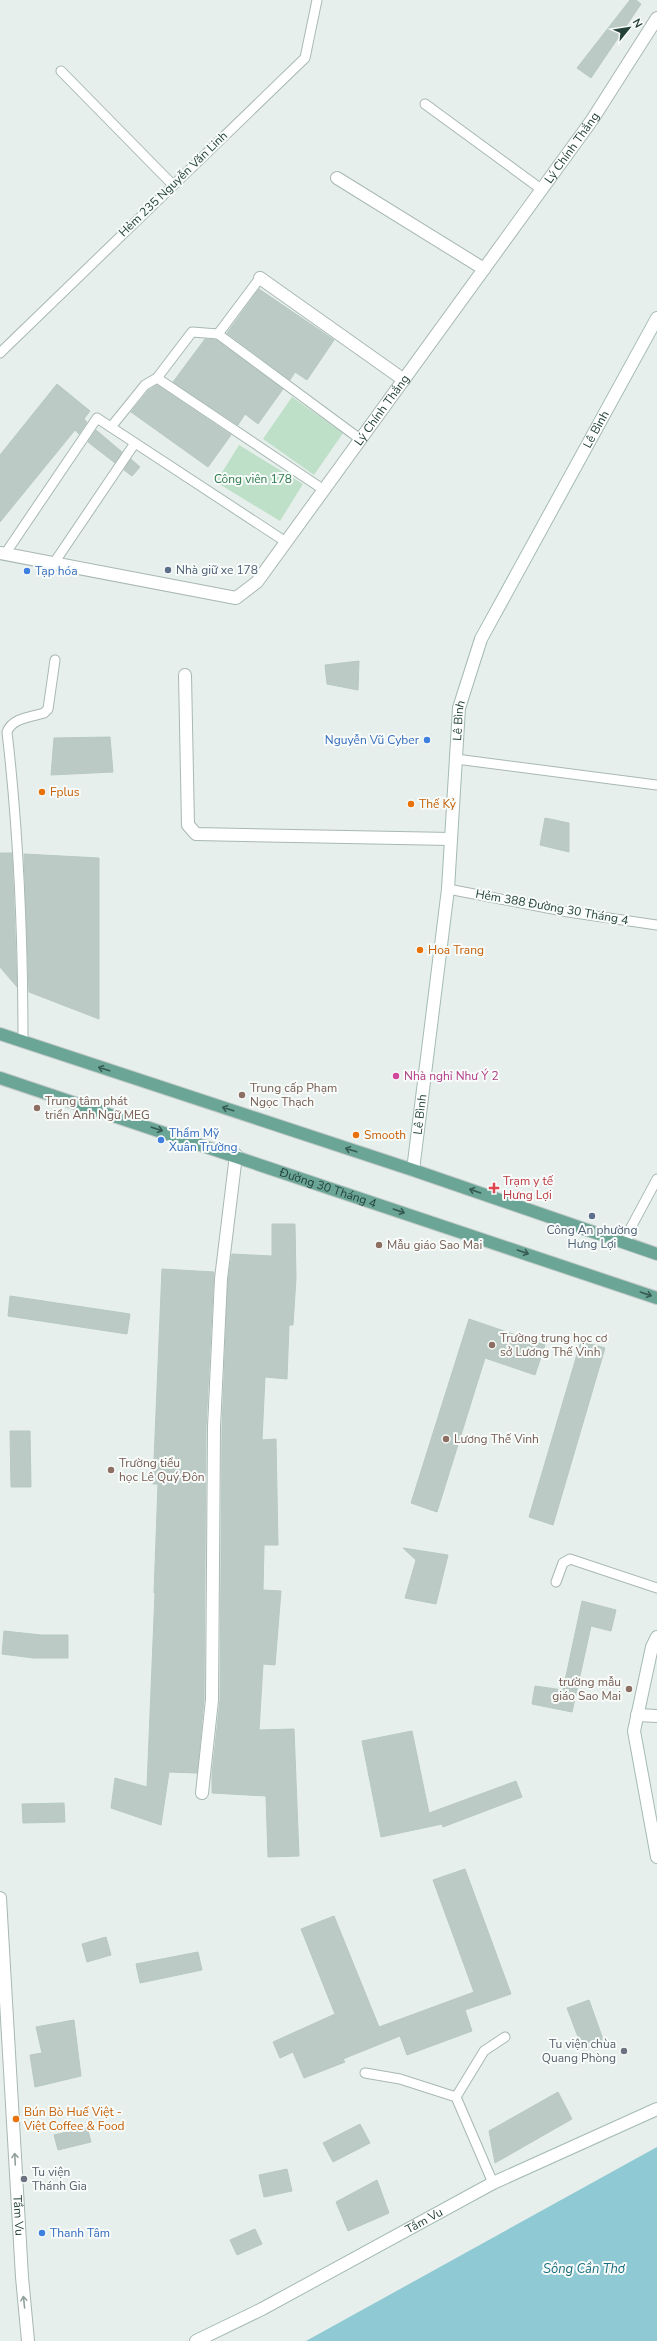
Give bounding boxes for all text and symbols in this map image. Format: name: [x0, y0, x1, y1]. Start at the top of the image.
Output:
north arrow: [609, 8, 649, 48]
text: N: [629, 16, 646, 31]
street label: Lý Chính Thắng: [541, 109, 603, 187]
street label: Hẻm 235 Nguyễn Văn Linh: [115, 128, 231, 240]
street label: Lý Chính Thắng: [351, 371, 413, 449]
street label: Lê Bình: [579, 408, 613, 451]
park label: Công viên 178: [214, 471, 292, 487]
place label: Nhà giữ xe 178: [176, 562, 258, 578]
place label: Tạp hóa: [35, 563, 78, 579]
marker: Nhà giữ xe 178: [163, 565, 173, 575]
marker: Tạp hóa: [22, 566, 32, 576]
street label: Lê Bình: [449, 698, 469, 741]
place label: Nguyễn Vũ Cyber: [325, 732, 420, 748]
marker: Nguyễn Vũ Cyber: [422, 735, 432, 745]
place label: Fplus: [50, 784, 80, 800]
marker: Fplus: [37, 787, 47, 797]
place label: Thế Kỷ: [419, 796, 457, 812]
marker: Thế Kỷ: [406, 799, 416, 809]
street label: Hẻm 388 Đường 30 Tháng 4: [474, 886, 630, 928]
place label: Hoa Trang: [428, 942, 484, 958]
marker: Hoa Trang: [415, 945, 425, 955]
one-way arrow: [98, 1065, 111, 1072]
place label: Nhà nghỉ Như Ý 2: [404, 1068, 499, 1084]
marker: Nhà nghỉ Như Ý 2: [391, 1071, 401, 1081]
place label: Trung cấp Phạm Ngọc Thạch: [250, 1080, 337, 1110]
marker: Trung cấp Phạm Ngọc Thạch: [237, 1090, 247, 1100]
place label: Trung tâm phát triển Anh Ngữ MEG: [45, 1093, 150, 1123]
street label: Lê Bình: [409, 1093, 430, 1136]
marker: Trung tâm phát triển Anh Ngữ MEG: [32, 1103, 42, 1113]
one-way arrow: [222, 1105, 235, 1112]
place label: Thẩm Mỹ Xuân Trường: [169, 1125, 238, 1155]
one-way arrow: [150, 1126, 163, 1133]
place label: Smooth: [364, 1127, 406, 1143]
marker: Smooth: [351, 1130, 361, 1140]
marker: Thẩm Mỹ Xuân Trường: [156, 1135, 166, 1145]
one-way arrow: [346, 1145, 358, 1153]
street label: Đường 30 Tháng 4: [277, 1164, 379, 1212]
place label: Trạm y tế Hưng Lợi: [503, 1173, 554, 1203]
marker: Trạm y tế Hưng Lợi: [488, 1182, 500, 1194]
one-way arrow: [468, 1187, 481, 1194]
one-way arrow: [393, 1207, 405, 1215]
marker: Công An phường Hưng Lợi: [587, 1211, 597, 1221]
place label: Công An phường Hưng Lợi: [547, 1222, 637, 1252]
place label: Mẫu giáo Sao Mai: [387, 1237, 482, 1253]
marker: Mẫu giáo Sao Mai: [374, 1240, 384, 1250]
one-way arrow: [516, 1249, 528, 1257]
one-way arrow: [639, 1291, 652, 1298]
place label: Trường trung học cơ sở Lương Thế Vinh: [500, 1330, 608, 1360]
marker: Trường trung học cơ sở Lương Thế Vinh: [487, 1340, 497, 1350]
place label: Lương Thế Vinh: [454, 1431, 539, 1447]
marker: Lương Thế Vinh: [441, 1434, 451, 1444]
place label: Trường tiểu học Lê Quý Đôn: [119, 1455, 205, 1485]
marker: Trường tiểu học Lê Quý Đôn: [106, 1465, 116, 1475]
place label: trường mẫu giáo Sao Mai: [552, 1674, 621, 1704]
marker: trường mẫu giáo Sao Mai: [624, 1684, 634, 1694]
place label: Tu viện chùa Quang Phòng: [542, 2036, 616, 2066]
marker: Tu viện chùa Quang Phòng: [619, 2046, 629, 2056]
place label: Bún Bò Huế Việt - Việt Coffee & Food: [23, 2104, 125, 2134]
marker: Bún Bò Huế Việt - Việt Coffee & Food: [11, 2114, 21, 2124]
one-way arrow: [11, 2153, 18, 2166]
place label: Tu viện Thánh Gia: [32, 2164, 87, 2194]
marker: Tu viện Thánh Gia: [19, 2174, 29, 2184]
street label: Tầm Vu: [9, 2195, 28, 2236]
street label: Tầm Vu: [403, 2204, 446, 2237]
place label: Thanh Tâm: [50, 2225, 110, 2241]
marker: Thanh Tâm: [37, 2228, 47, 2238]
water label: Sông Cần Thơ: [543, 2260, 626, 2278]
one-way arrow: [21, 2296, 28, 2309]

